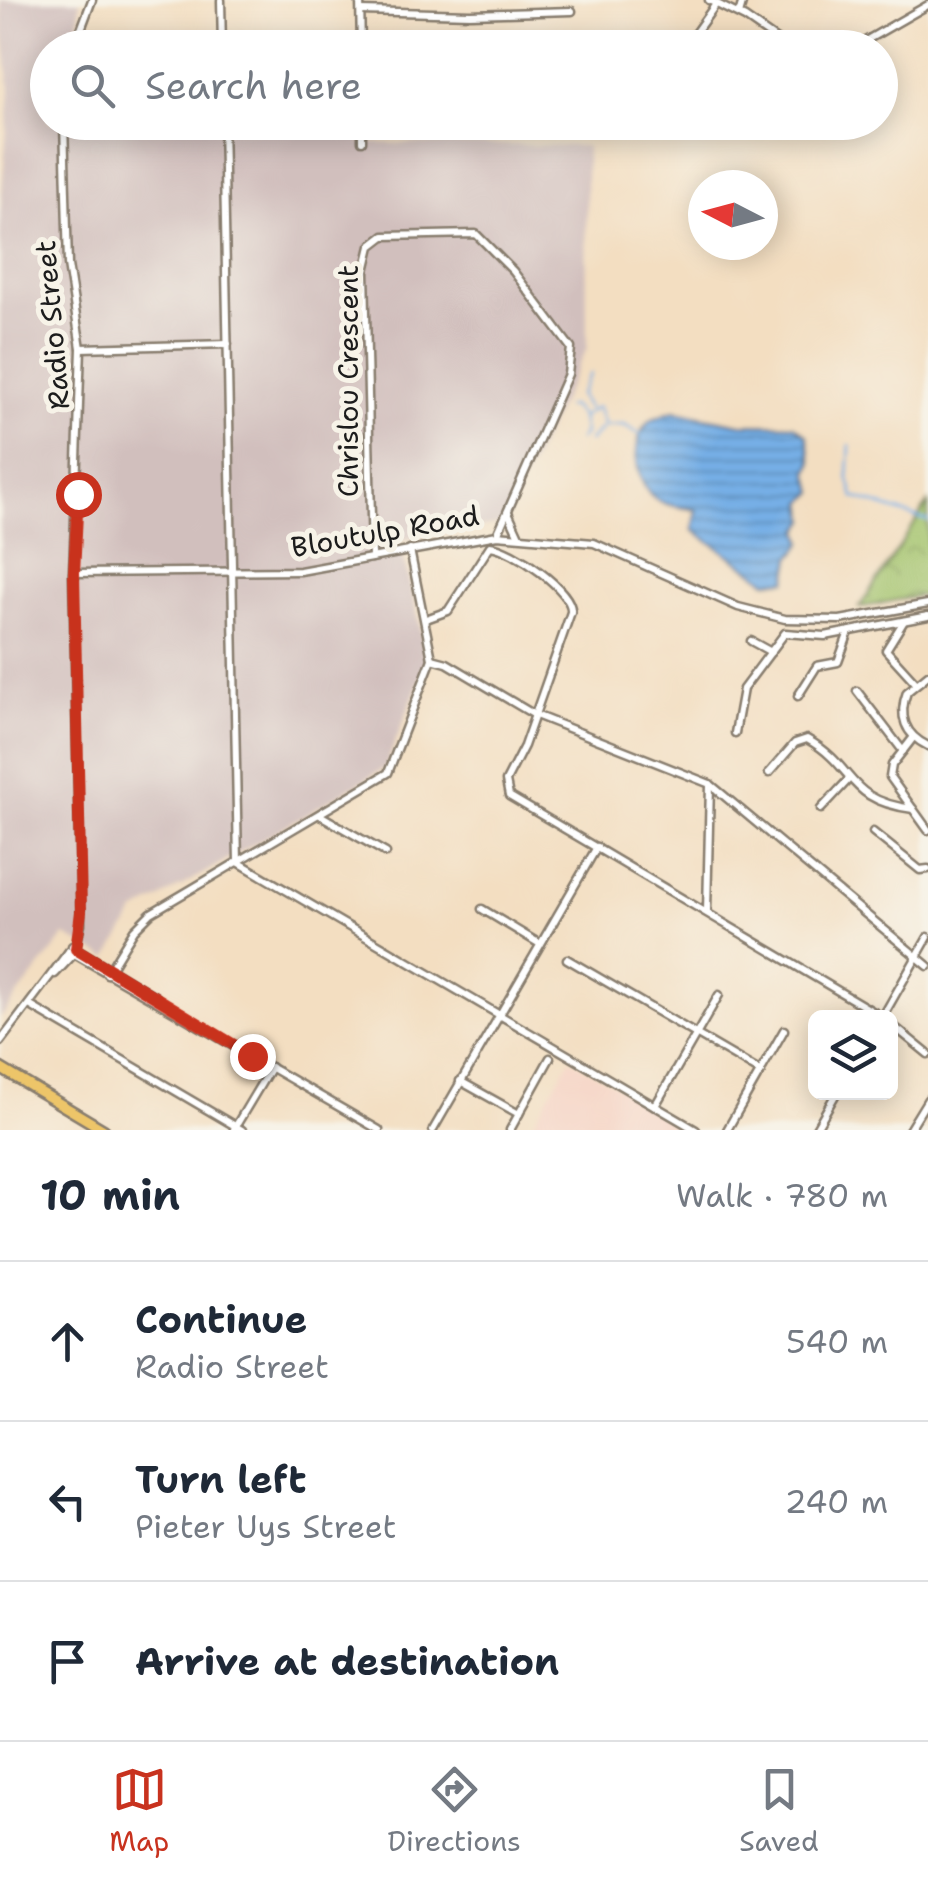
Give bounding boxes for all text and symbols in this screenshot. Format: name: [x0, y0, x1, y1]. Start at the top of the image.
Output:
search box: [30, 30, 898, 140]
icon: search: [65, 58, 120, 113]
text: Search here: [145, 60, 362, 111]
north arrow: [688, 170, 778, 260]
street label: Radio Street: [26, 239, 78, 411]
street label: Chrislou Crescent: [329, 265, 367, 497]
route start: [56, 472, 102, 518]
street label: Bloutulp Road: [288, 496, 482, 566]
map controls: [808, 1010, 898, 1100]
button: layers: [808, 1010, 898, 1100]
route end: [230, 1034, 276, 1080]
text: 10 min: [40, 1167, 180, 1223]
text: Walk · 780 m: [676, 1174, 888, 1217]
text: Continue: [135, 1294, 307, 1345]
icon: ahead: [40, 1314, 95, 1369]
text: 540 m: [786, 1320, 888, 1363]
text: Radio Street: [135, 1345, 329, 1388]
text: Turn left: [135, 1454, 307, 1505]
icon: left: [40, 1474, 95, 1529]
text: 240 m: [785, 1480, 888, 1523]
text: Pieter Uys Street: [135, 1505, 397, 1548]
icon: arrive: [40, 1634, 95, 1689]
text: Arrive at destination: [135, 1636, 559, 1687]
tab: Map: [109, 1762, 169, 1860]
tab: Directions: [388, 1762, 521, 1860]
tab: Saved: [739, 1762, 819, 1860]

